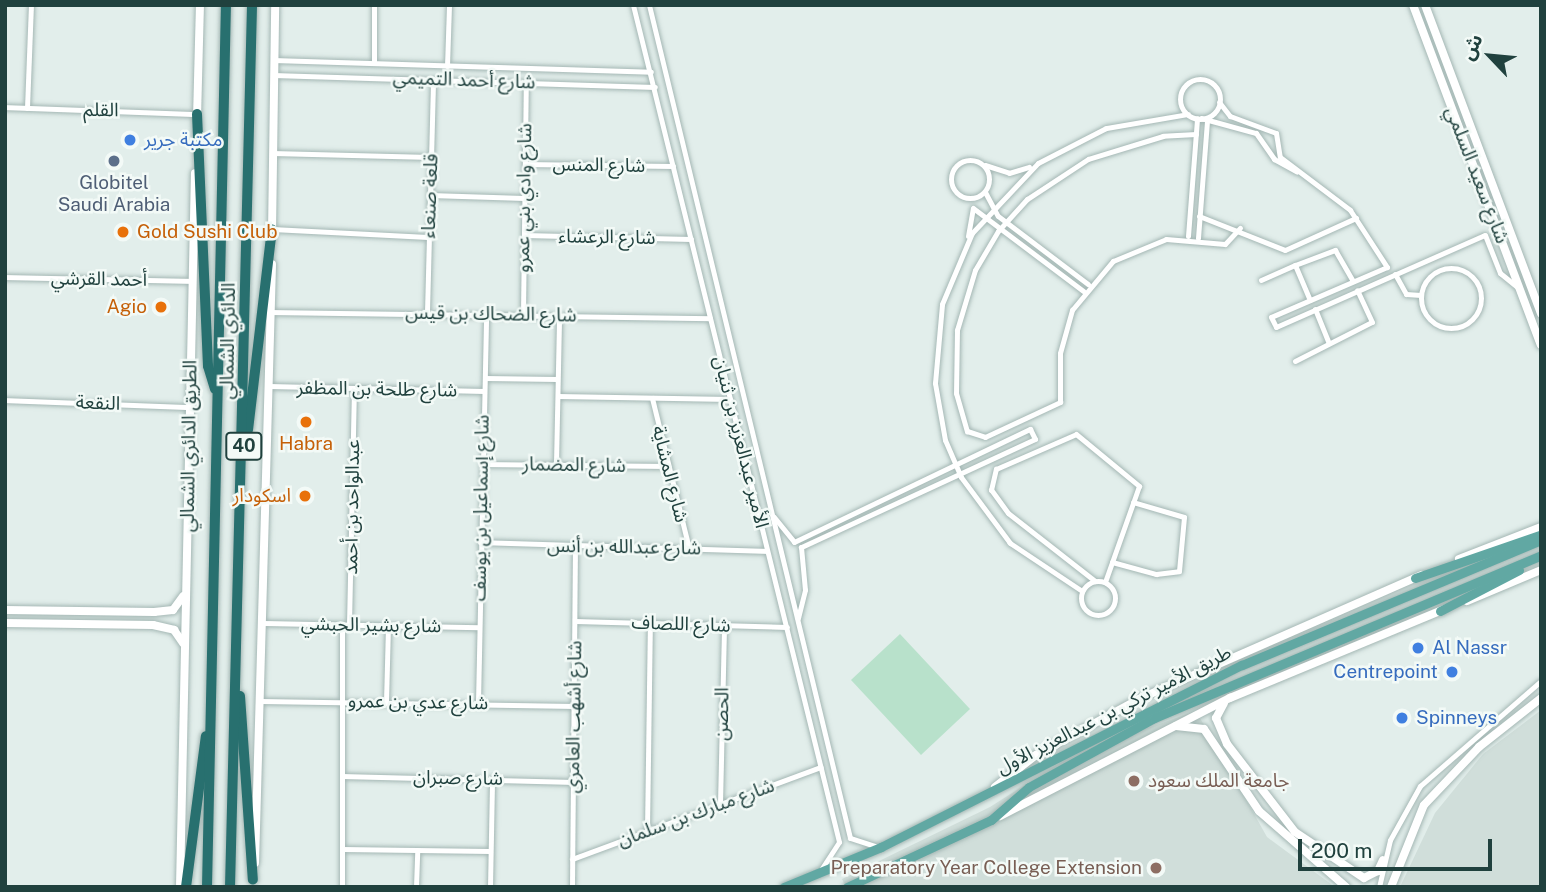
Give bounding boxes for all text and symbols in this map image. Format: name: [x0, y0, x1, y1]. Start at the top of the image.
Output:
north arrow: [1455, 21, 1525, 91]
text: ش: [1456, 30, 1487, 63]
street label: شارع أحمد التميمي: [392, 66, 536, 94]
street label: القلم: [83, 98, 119, 122]
street label: شارع سعيد السلمي: [1440, 103, 1514, 247]
street label: شارع وادي بني عمرو: [511, 123, 537, 273]
place label: مكتبة جرير: [144, 129, 222, 151]
marker: مكتبة جرير: [122, 132, 138, 148]
marker: Globitel Saudi Arabia: [106, 153, 122, 169]
street label: قلعة صنعاء: [417, 153, 443, 239]
street label: شارع المنس: [552, 153, 646, 177]
place label: Globitel Saudi Arabia: [58, 172, 170, 216]
place label: Gold Sushi Club: [137, 221, 278, 243]
marker: Gold Sushi Club: [115, 224, 131, 240]
street label: شارع الرعشاء: [558, 225, 656, 249]
street label: أحمد القرشي: [51, 267, 147, 291]
street label: الدائري الشمالي: [216, 282, 240, 400]
place label: Agio: [107, 296, 147, 318]
marker: Agio: [153, 299, 169, 315]
street label: شارع الضحاك بن قيس: [405, 301, 577, 327]
street label: الأمير عبدالعزيز بن ثنيان: [709, 354, 773, 530]
street label: الطريق الدائري الشمالي: [176, 360, 202, 532]
street label: شارع طلحة بن المظفر: [297, 376, 457, 402]
street label: النقعة: [75, 391, 121, 415]
marker: Habra: [298, 414, 314, 430]
street label: شارع إسماعيل بن يوسف: [468, 414, 494, 602]
street label: شارع المشاية: [647, 423, 693, 525]
road number: 40: [225, 432, 263, 461]
place label: Habra: [279, 433, 333, 455]
street label: عبدالواحد بن أحمد: [339, 439, 365, 575]
street label: شارع المضمار: [522, 453, 626, 477]
place label: اسكودار: [232, 485, 291, 507]
marker: اسكودار: [297, 488, 313, 504]
street label: شارع عبدالله بن أنس: [547, 534, 701, 560]
street label: شارع اللصاف: [631, 611, 731, 637]
street label: شارع بشير الحبشي: [301, 612, 441, 638]
place label: Al Nassr: [1432, 637, 1507, 659]
street label: شارع أشهب العامري: [561, 640, 587, 794]
marker: Al Nassr: [1410, 640, 1426, 656]
street label: طريق الأمير تركي بن عبدالعزيز الأول: [993, 641, 1235, 779]
place label: Centrepoint: [1333, 661, 1438, 683]
marker: Centrepoint: [1444, 664, 1460, 680]
street label: الحصن: [710, 687, 734, 741]
street label: شارع عدي بن عمرو: [348, 689, 488, 715]
place label: Spinneys: [1416, 707, 1497, 729]
marker: Spinneys: [1394, 710, 1410, 726]
street label: شارع صبران: [413, 766, 503, 790]
place label: جامعة الملك سعود: [1148, 770, 1290, 792]
marker: جامعة الملك سعود: [1126, 773, 1142, 789]
street label: شارع مبارك بن سلمان: [614, 774, 778, 852]
scale bar: [1301, 826, 1495, 870]
text: 200 m: [1311, 838, 1372, 863]
place label: Preparatory Year College Extension: [830, 857, 1142, 879]
marker: Preparatory Year College Extension: [1148, 860, 1164, 876]

